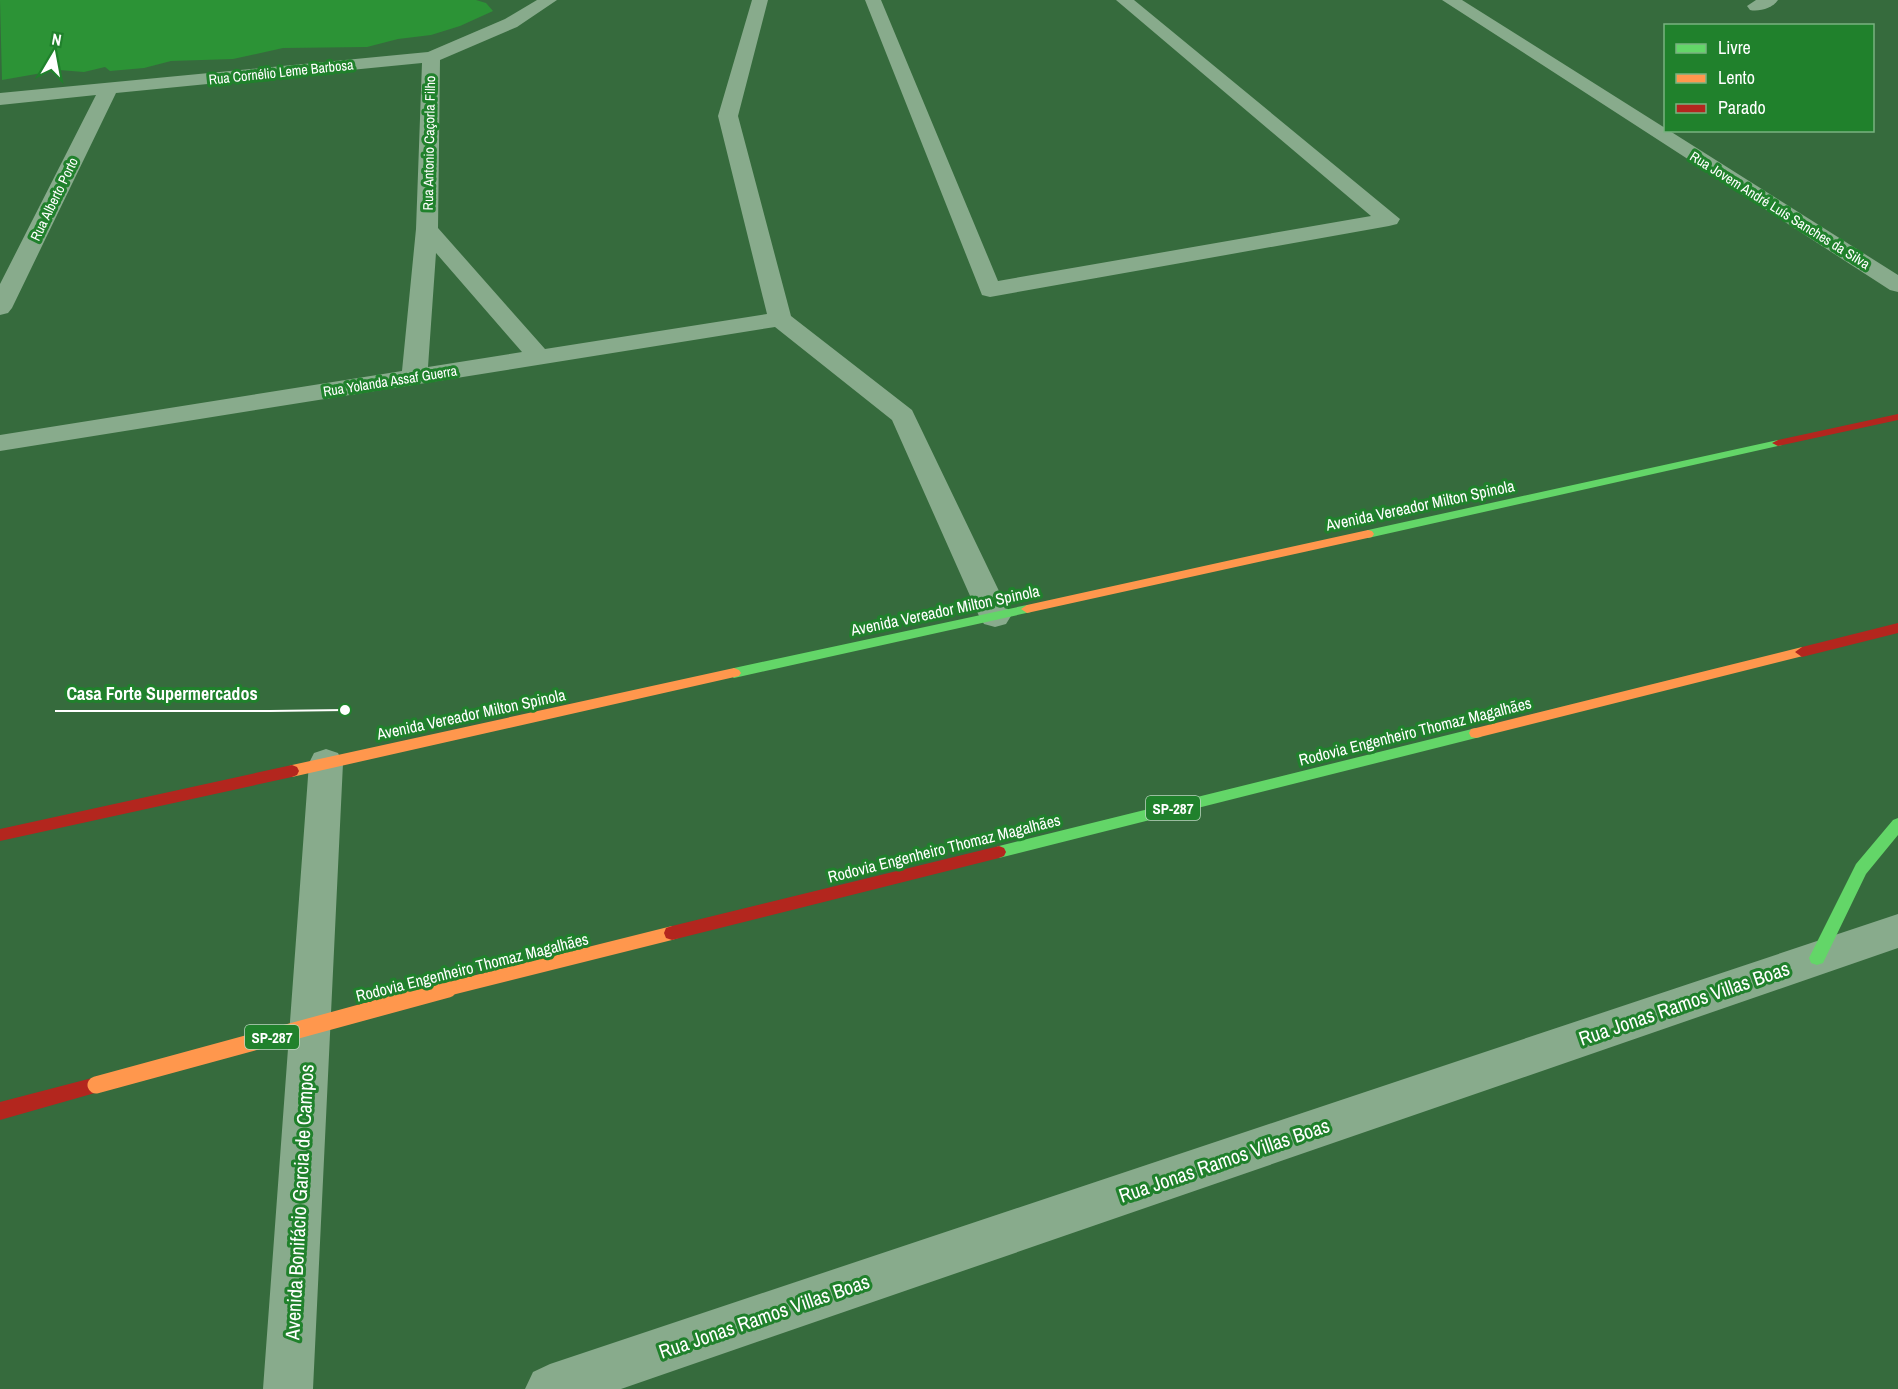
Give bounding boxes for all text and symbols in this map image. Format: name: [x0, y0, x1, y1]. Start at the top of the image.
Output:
north arrow: [24, 24, 84, 84]
legend: [1664, 24, 1874, 132]
text: N: [50, 28, 63, 51]
text: Livre: [1718, 35, 1751, 60]
street label: Rua Cornélio Leme Barbosa: [208, 55, 355, 89]
text: Lento: [1718, 65, 1755, 90]
street label: Rua Antonio Caçorla Filho: [419, 76, 439, 210]
text: Parado: [1718, 95, 1766, 120]
street label: Rua Jovem André Luís Sanches da Silva: [1687, 147, 1874, 273]
street label: Rua Alberto Porto: [26, 154, 82, 244]
street label: Rua Yolanda Assaf Guerra: [322, 361, 459, 400]
street label: Avenida Vereador Milton Spinola: [1323, 474, 1517, 536]
street label: Avenida Vereador Milton Spinola: [848, 579, 1042, 641]
callout: Casa Forte Supermercados: [55, 675, 270, 711]
text: Casa Forte Supermercados: [66, 681, 258, 706]
street label: Avenida Vereador Milton Spinola: [374, 683, 568, 745]
street label: Rodovia Engenheiro Thomaz Magalhães: [1296, 691, 1534, 771]
road number: SP-287: [1146, 796, 1200, 820]
street label: Rodovia Engenheiro Thomaz Magalhães: [825, 808, 1063, 888]
street label: Rodovia Engenheiro Thomaz Magalhães: [353, 927, 591, 1007]
street label: Rua Jonas Ramos Villas Boas: [1575, 954, 1793, 1052]
road number: SP-287: [245, 1025, 299, 1049]
street label: Avenida Bonifácio Garcia de Campos: [278, 1063, 320, 1342]
street label: Rua Jonas Ramos Villas Boas: [1115, 1111, 1333, 1209]
street label: Rua Jonas Ramos Villas Boas: [655, 1267, 873, 1365]

